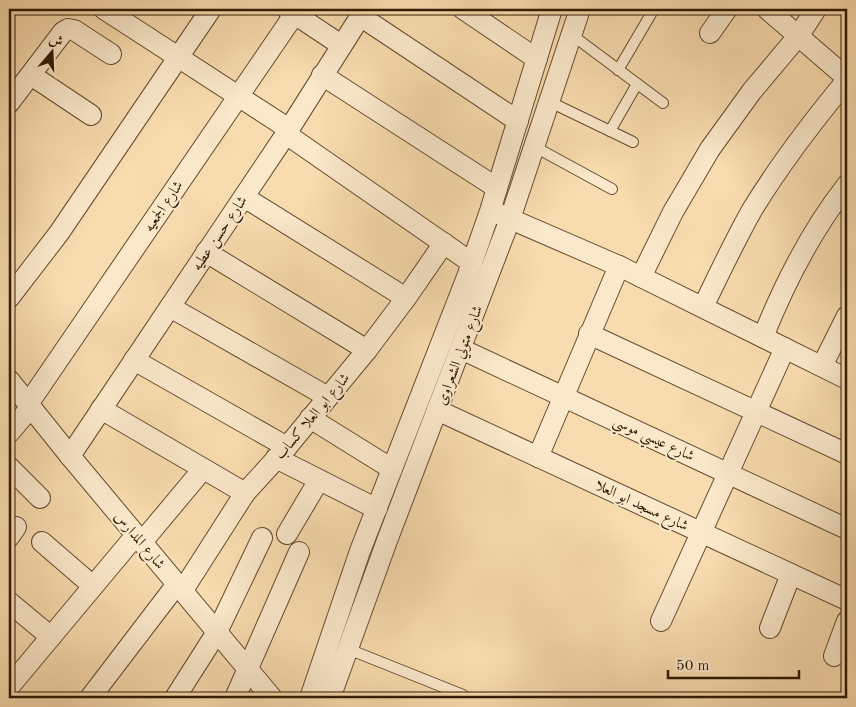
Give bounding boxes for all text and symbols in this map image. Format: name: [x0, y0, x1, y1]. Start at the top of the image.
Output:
north arrow: [28, 28, 78, 78]
text: ش: [47, 32, 65, 50]
street label: شارع الجمعيه: [142, 179, 190, 237]
street label: شارع حسن عطيه: [190, 194, 254, 276]
street label: شارع متولي الشعراوى: [434, 304, 490, 409]
street label: شارع ابو العلا كساب: [272, 370, 356, 465]
street label: شارع عيسي موسي: [608, 414, 696, 469]
street label: شارع مسجد ابو العلا: [591, 478, 690, 538]
street label: شارع المدارس: [108, 509, 167, 575]
scale bar: [668, 647, 800, 679]
text: 50 m: [676, 659, 710, 674]

